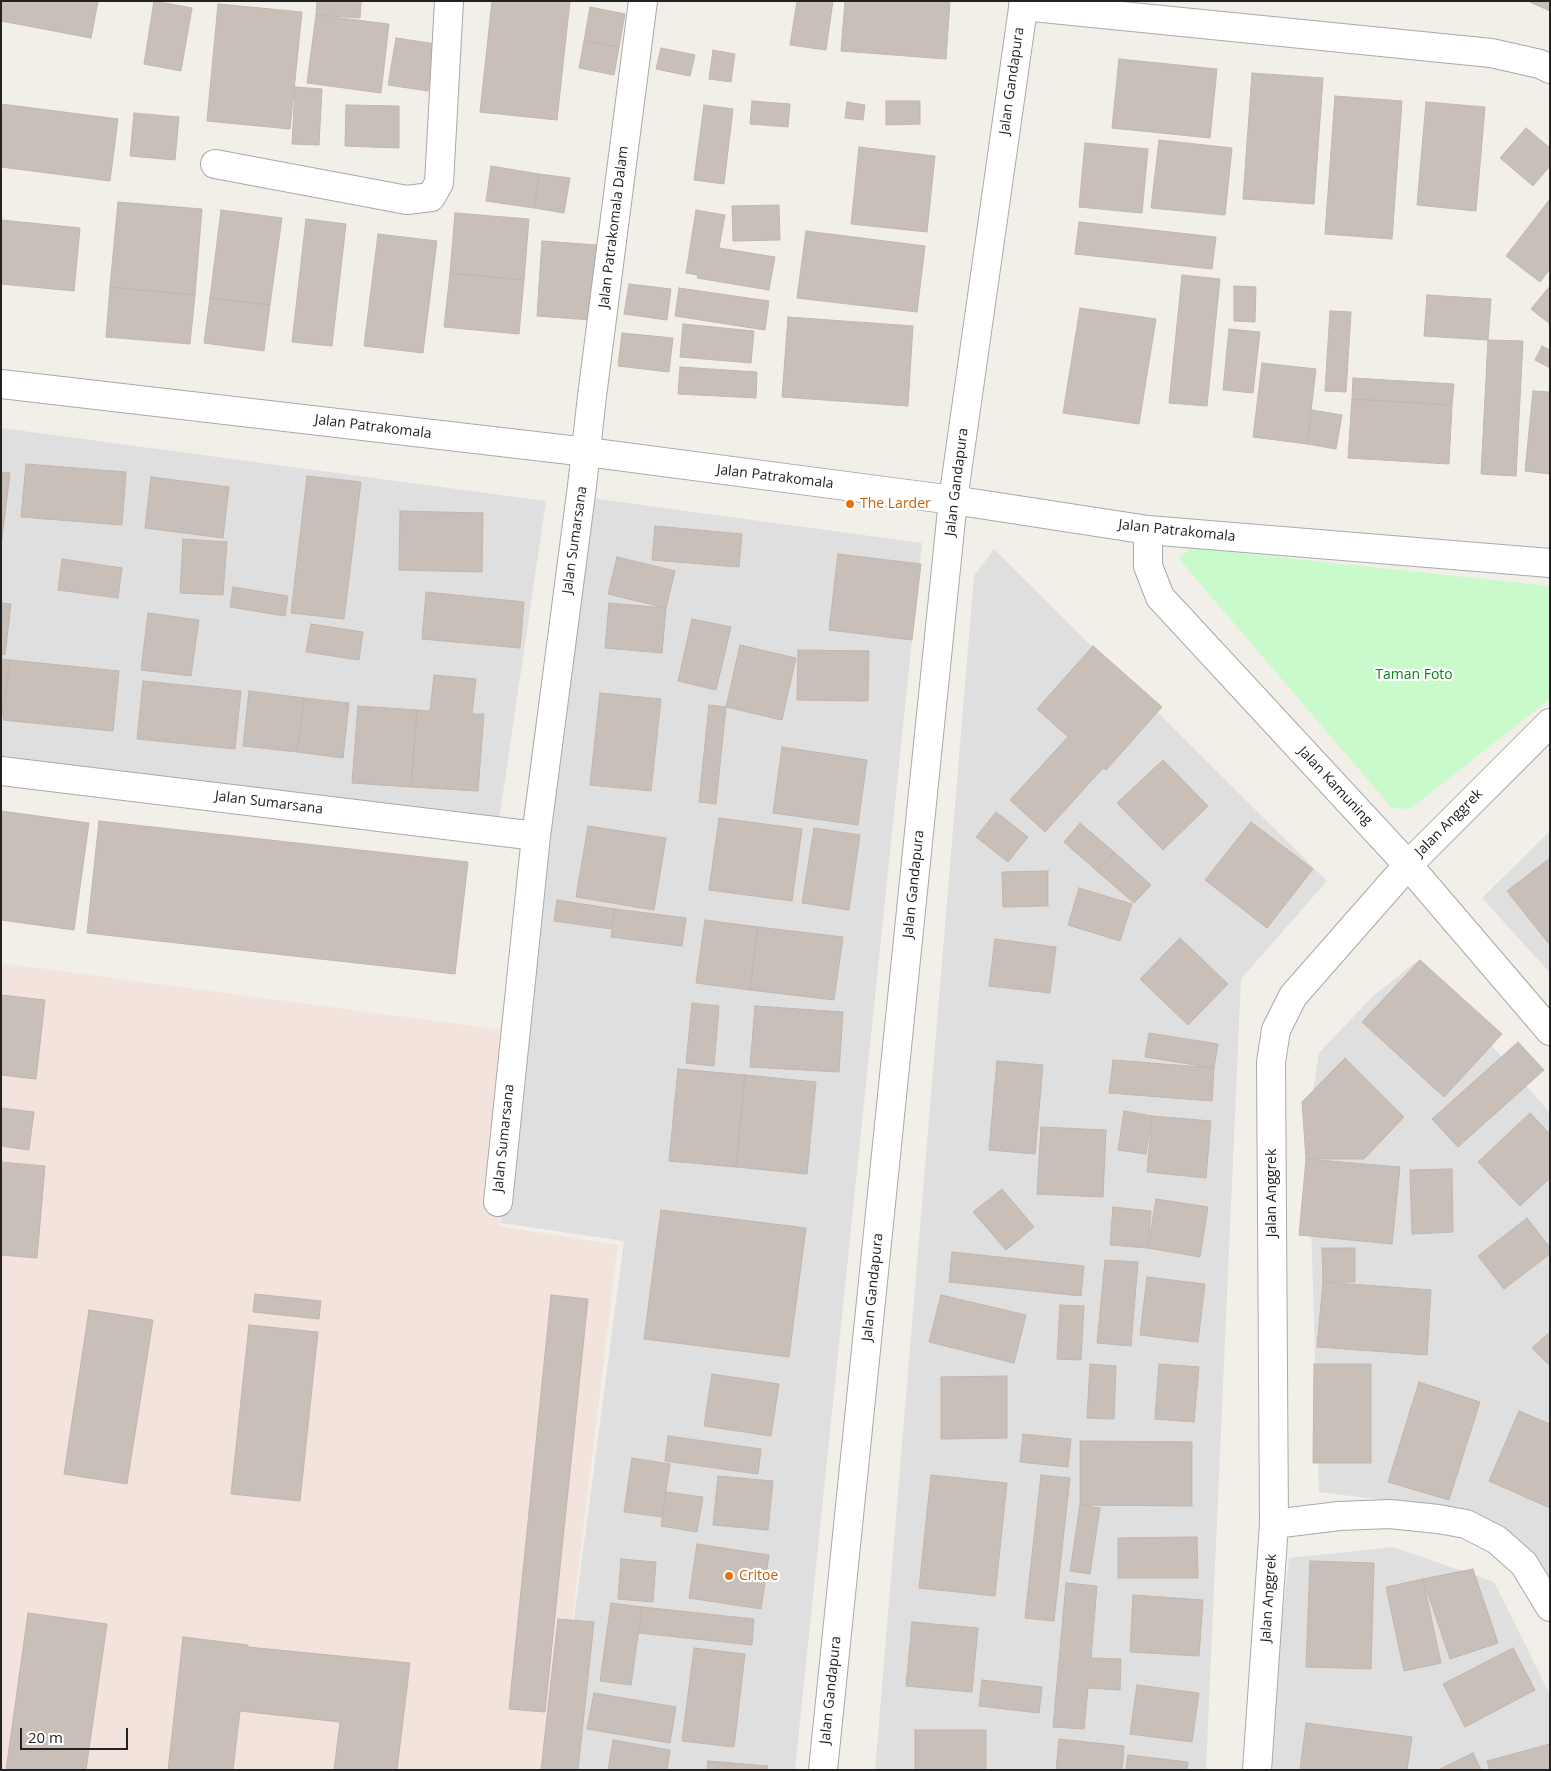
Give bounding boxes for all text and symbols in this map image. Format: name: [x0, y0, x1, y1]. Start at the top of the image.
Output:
street label: Jalan Gandapura: [996, 26, 1028, 136]
street label: Jalan Patrakomala Dalam: [596, 145, 632, 309]
street label: Jalan Patrakomala: [314, 411, 432, 443]
street label: Jalan Gandapura: [942, 427, 972, 537]
street label: Jalan Patrakomala: [716, 461, 834, 493]
street label: Jalan Sumarsana: [559, 485, 591, 595]
place label: The Larder: [860, 496, 931, 512]
marker: The Larder: [844, 498, 856, 510]
street label: Jalan Patrakomala: [1118, 516, 1236, 546]
park label: Taman Foto: [1375, 667, 1453, 683]
street label: Jalan Kamuning: [1294, 743, 1376, 829]
street label: Jalan Anggrek: [1412, 786, 1486, 860]
street label: Jalan Sumarsana: [214, 788, 324, 818]
street label: Jalan Gandapura: [900, 829, 928, 939]
street label: Jalan Sumarsana: [490, 1083, 518, 1193]
street label: Jalan Anggrek: [1264, 1149, 1280, 1237]
street label: Jalan Gandapura: [859, 1232, 887, 1342]
street label: Jalan Anggrek: [1258, 1553, 1280, 1643]
place label: Critoe: [739, 1568, 778, 1584]
marker: Critoe: [723, 1570, 735, 1582]
street label: Jalan Gandapura: [817, 1635, 845, 1745]
scale bar: [22, 1718, 130, 1750]
text: 20 m: [28, 1727, 63, 1747]

